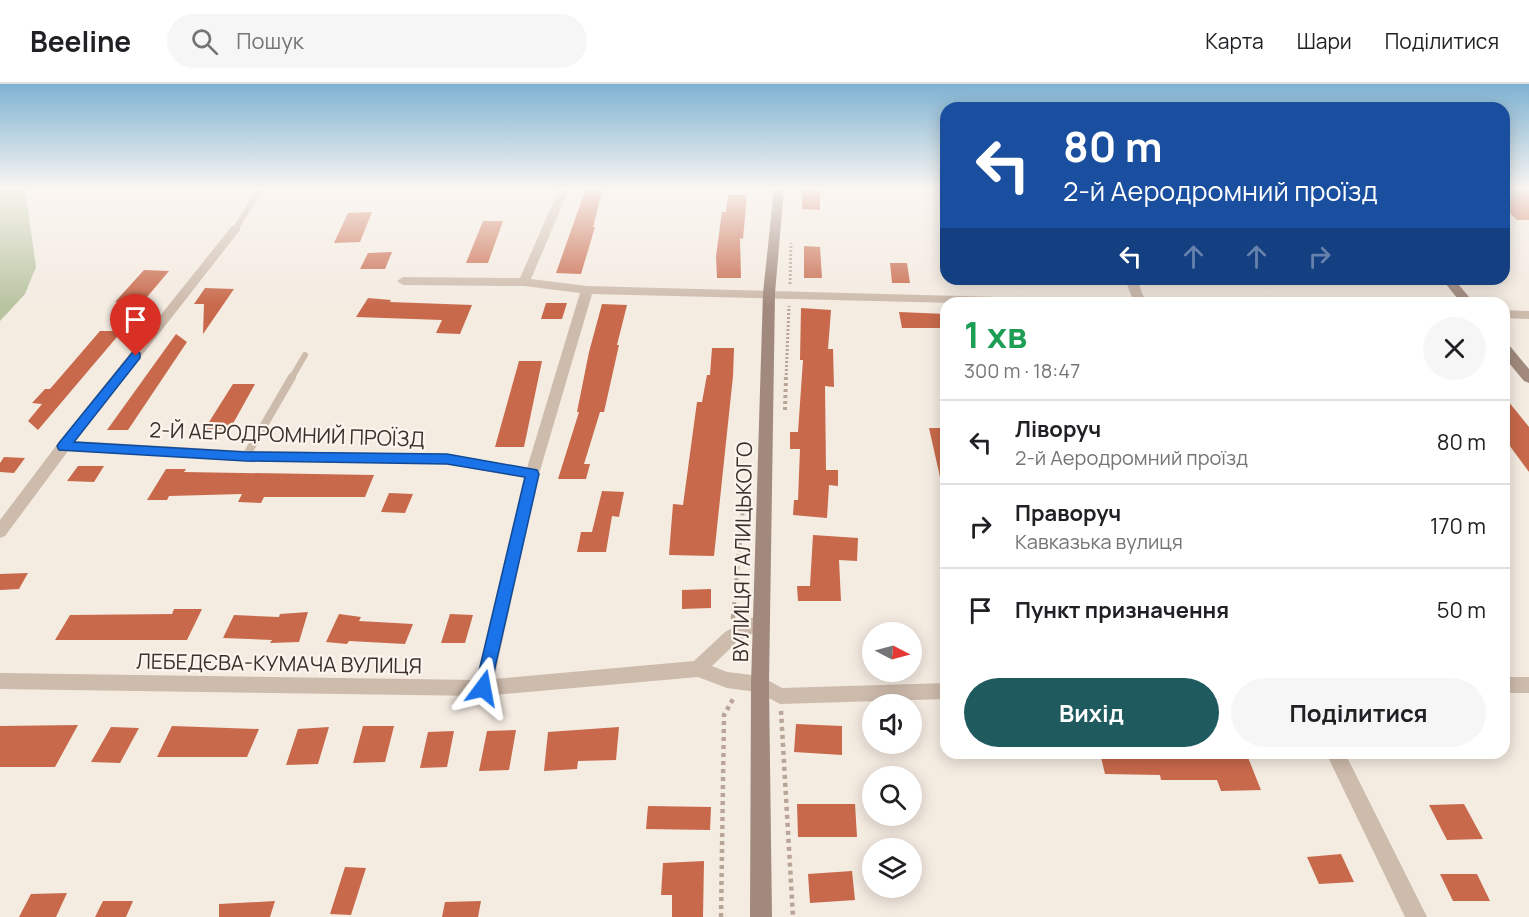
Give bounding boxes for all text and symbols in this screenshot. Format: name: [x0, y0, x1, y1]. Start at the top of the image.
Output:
search box: [167, 14, 587, 68]
text: Beeline: [30, 22, 131, 60]
icon: search: [188, 25, 221, 58]
text: Пошук: [236, 26, 304, 56]
text: Карта: [1205, 27, 1264, 55]
text: Шари: [1297, 27, 1352, 55]
text: Поділитися: [1385, 27, 1499, 55]
text: 80 m: [1063, 117, 1163, 175]
icon: left: [964, 126, 1042, 204]
text: 2-й Аеродромний проїзд: [1063, 172, 1378, 209]
icon: left: [1114, 240, 1147, 273]
icon: ahead: [1177, 240, 1210, 273]
icon: ahead: [1240, 240, 1273, 273]
icon: right: [1303, 240, 1336, 273]
pin: [110, 294, 161, 356]
icon: arrive: [119, 303, 152, 336]
text: 1 хв: [964, 310, 1027, 359]
button: close: [1423, 317, 1486, 380]
text: 300 m · 18:47: [964, 357, 1080, 384]
text: Ліворуч: [1015, 414, 1101, 444]
street label: 2-Й АЕРОДРОМНИЙ ПРОЇЗД: [149, 415, 425, 453]
icon: left: [964, 426, 997, 459]
text: 80 m: [1437, 427, 1486, 457]
street label: ВУЛИЦЯ ГАЛИЦЬКОГО: [726, 442, 758, 662]
text: 2-й Аеродромний проїзд: [1015, 444, 1248, 471]
text: Праворуч: [1015, 498, 1121, 528]
icon: right: [964, 510, 997, 543]
text: 170 m: [1430, 511, 1486, 541]
text: Кавказька вулиця: [1015, 528, 1183, 555]
icon: arrive: [964, 594, 997, 627]
text: Пункт призначення: [1015, 595, 1229, 625]
text: 50 m: [1437, 595, 1486, 625]
north arrow: [862, 622, 922, 682]
map controls: [862, 622, 922, 898]
street label: ЛЕБЕДЄВА-КУМАЧА ВУЛИЦЯ: [136, 647, 422, 679]
position arrow: [451, 656, 515, 720]
button: Вихід: [964, 678, 1219, 747]
button: Поділитися: [1231, 678, 1486, 747]
button: sound: [862, 694, 922, 754]
button: search: [862, 766, 922, 826]
button: layers: [862, 838, 922, 898]

